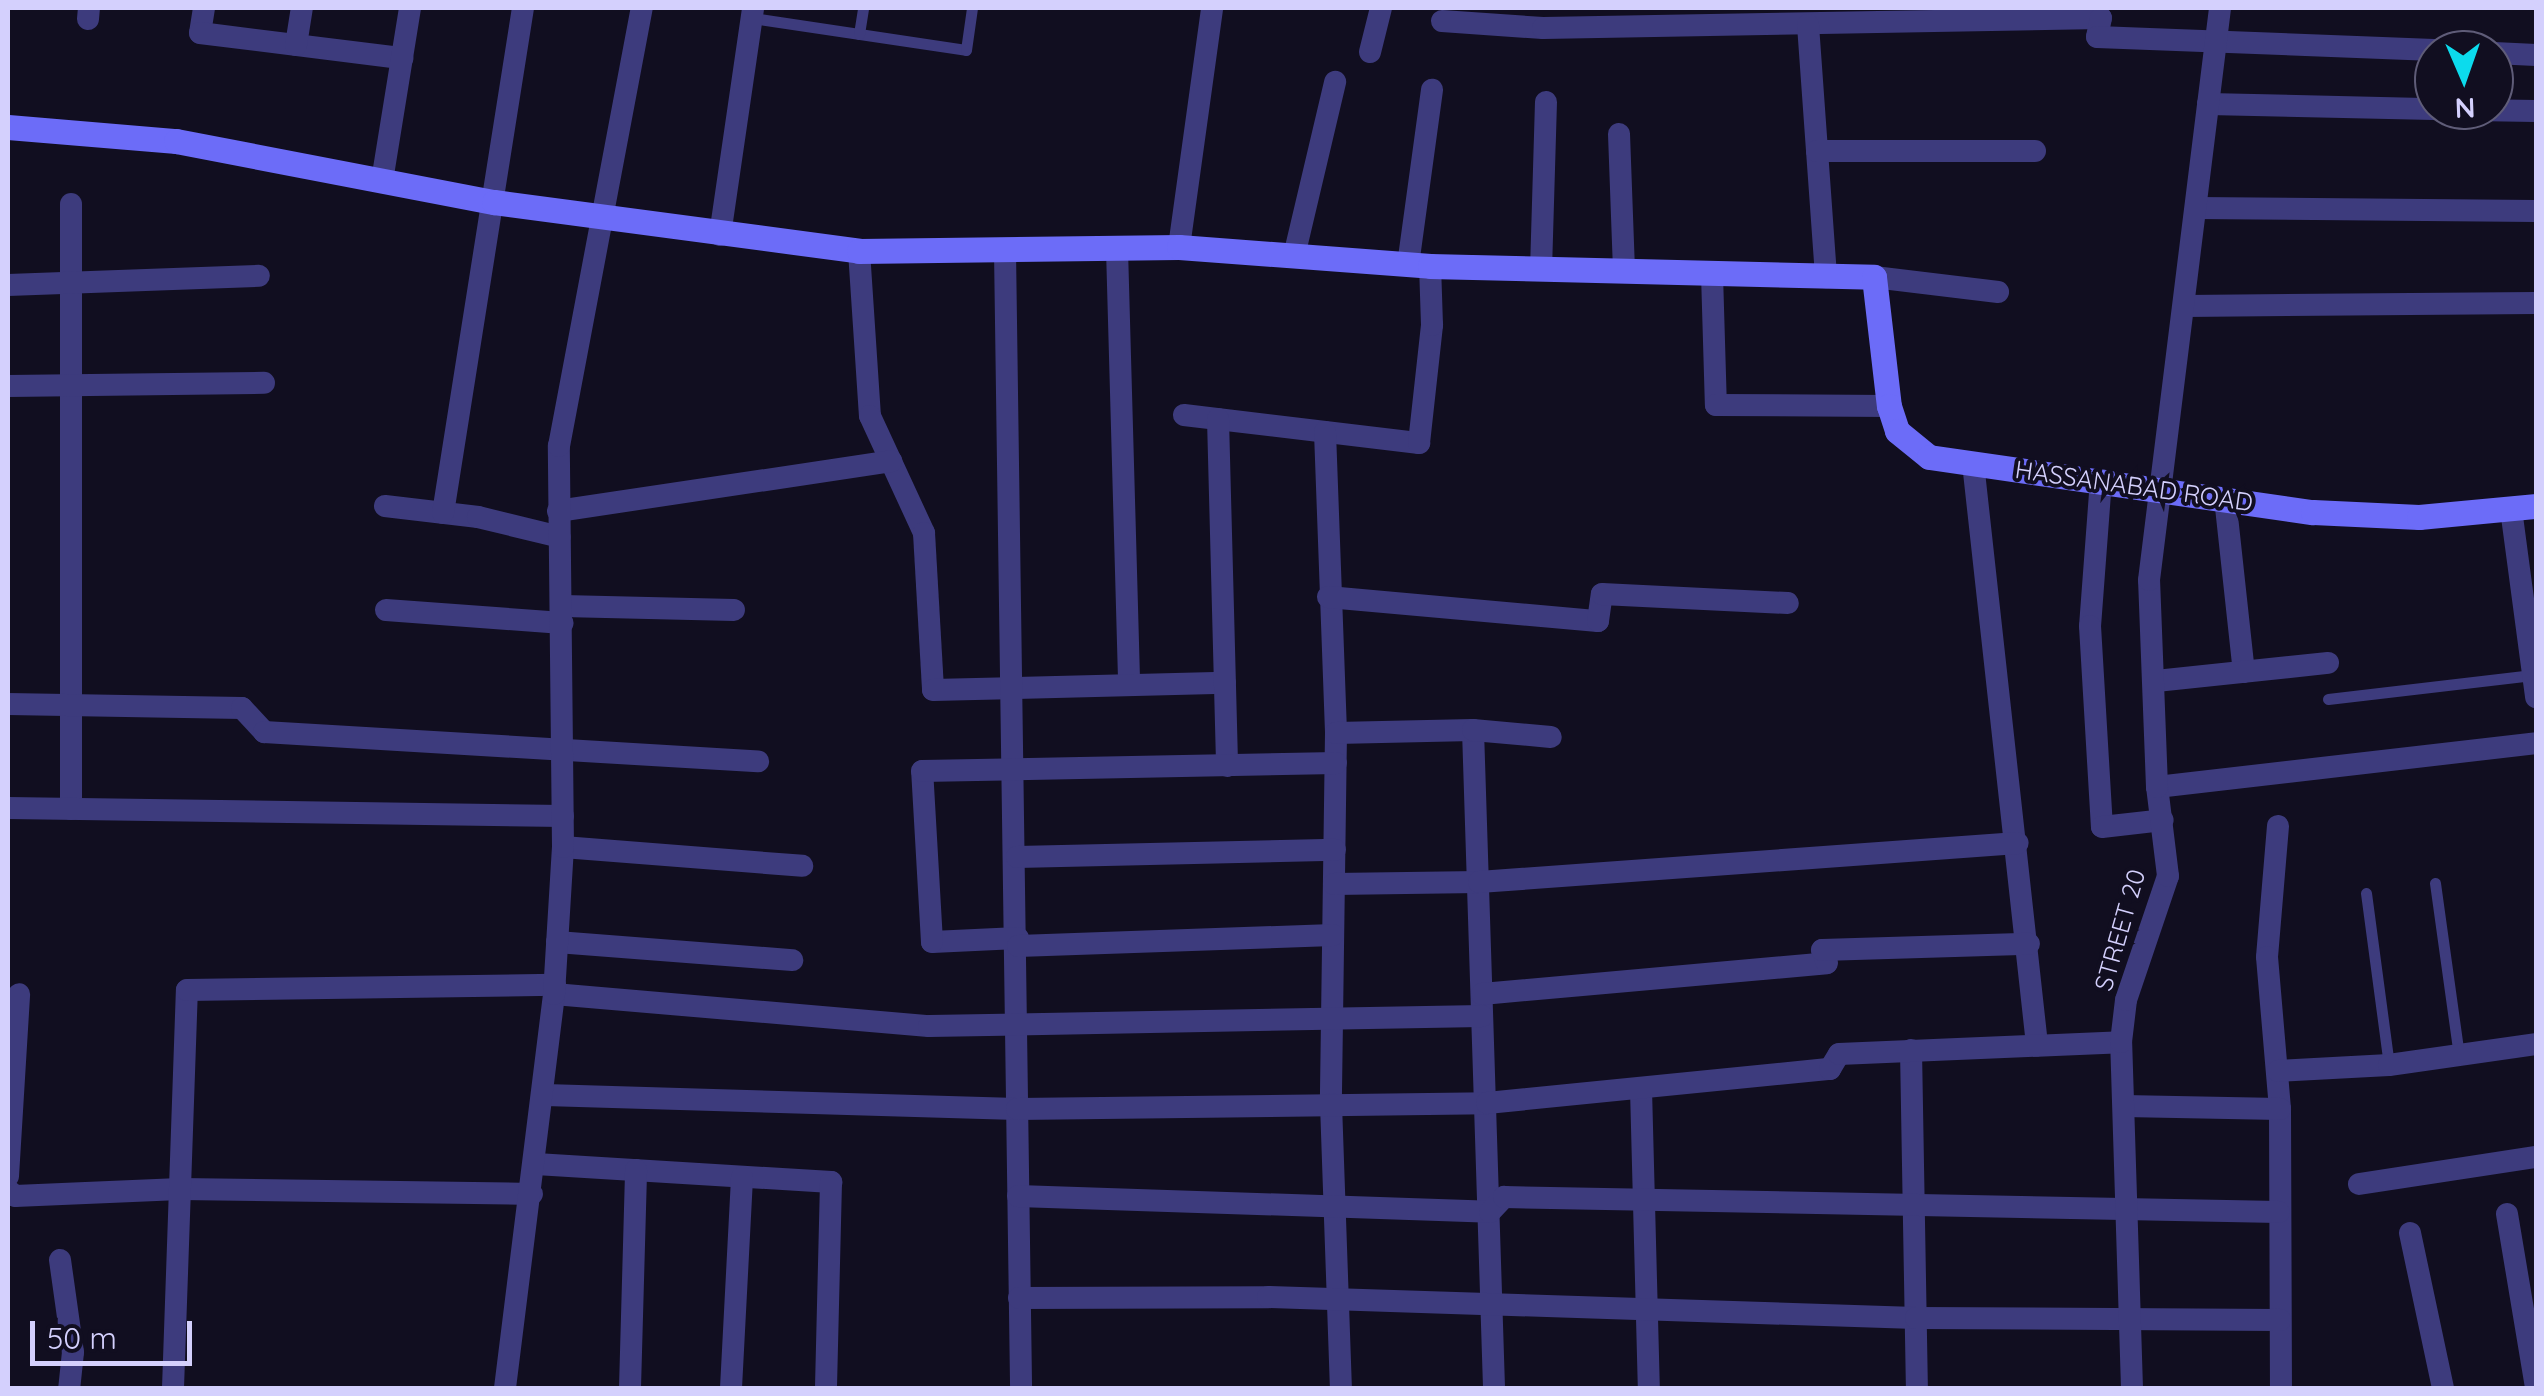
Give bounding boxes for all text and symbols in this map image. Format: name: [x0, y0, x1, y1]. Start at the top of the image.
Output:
north arrow: [2414, 30, 2514, 130]
text: N: [2454, 91, 2476, 126]
street label: HASSANABAD ROAD: [2013, 454, 2255, 518]
street label: STREET 20: [2088, 866, 2152, 994]
scale bar: [35, 1301, 198, 1363]
text: 50 m: [47, 1319, 117, 1357]

